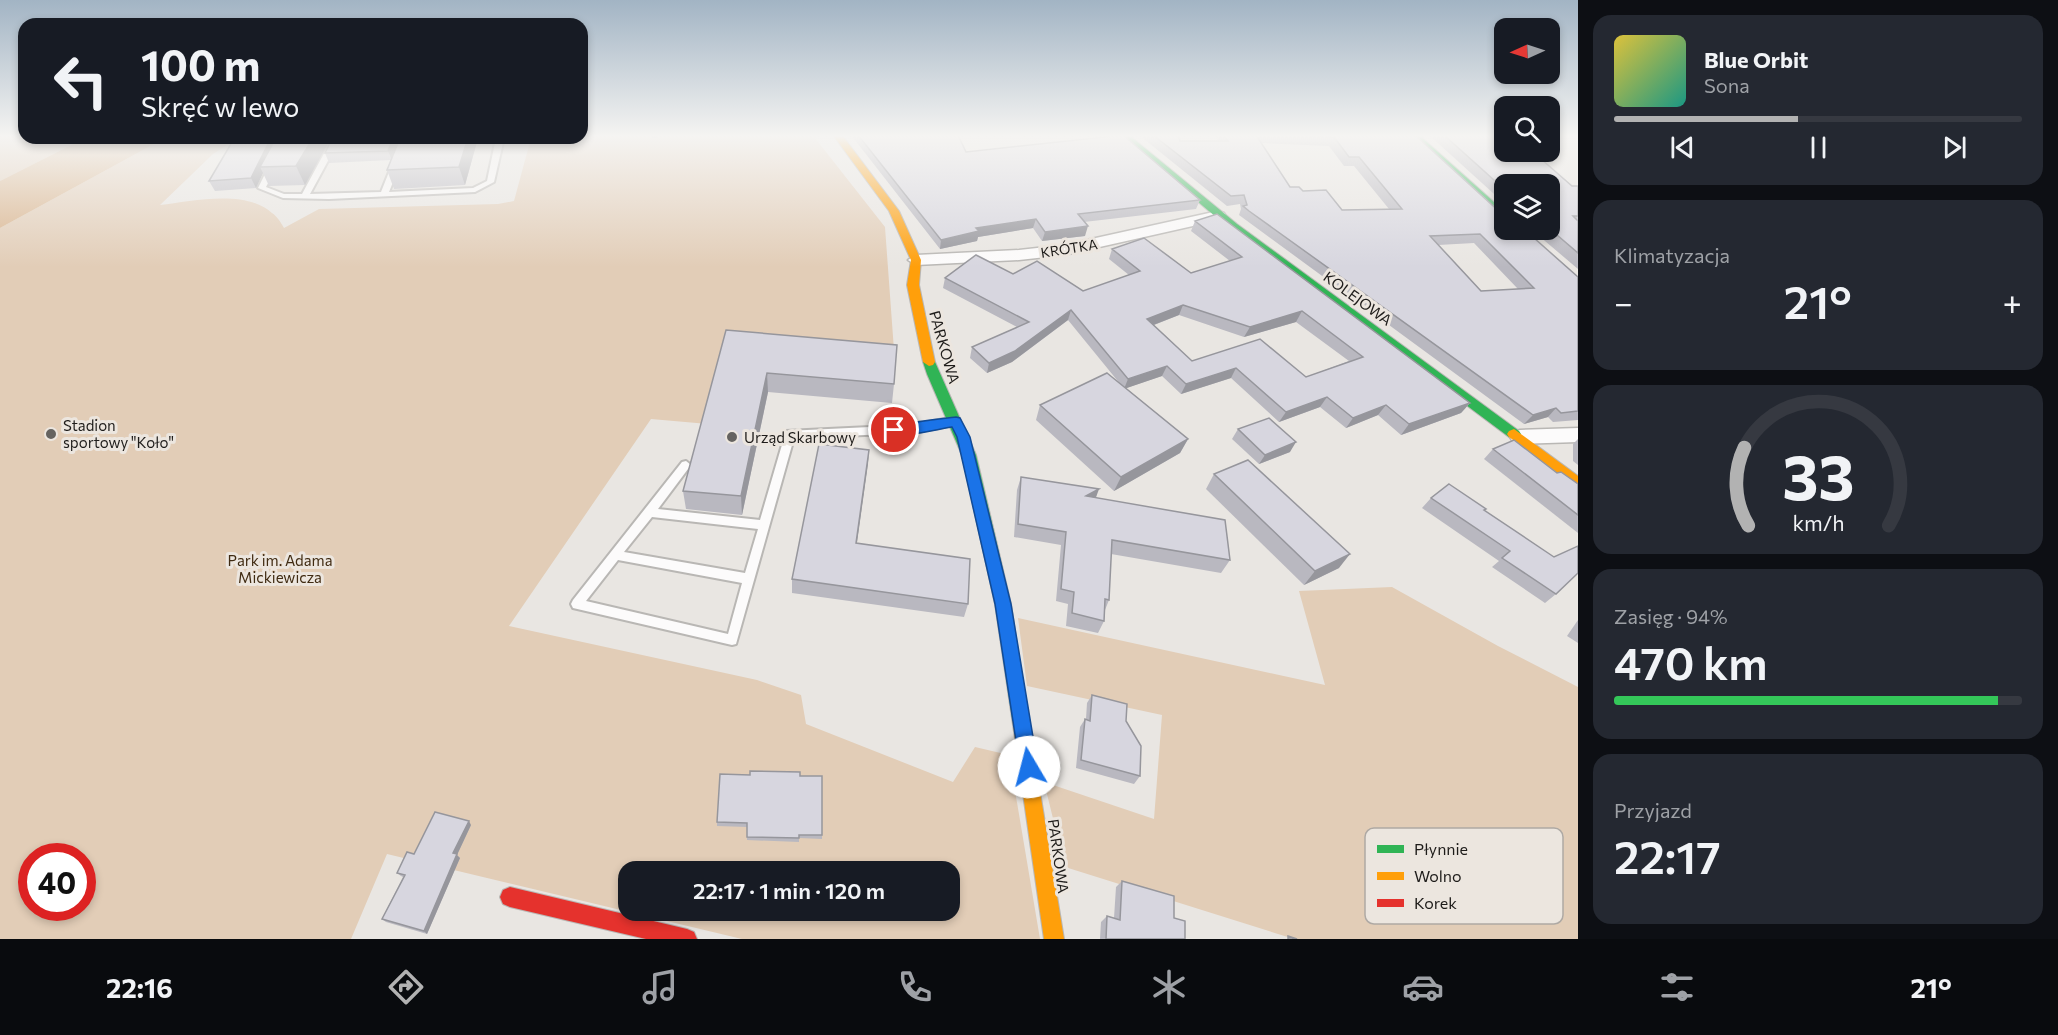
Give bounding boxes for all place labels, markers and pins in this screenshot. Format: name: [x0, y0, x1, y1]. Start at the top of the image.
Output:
pin: [868, 404, 919, 455]
place label: Stadion sportowy "Koło": [63, 416, 174, 451]
marker: Stadion sportowy "Koło": [44, 427, 58, 441]
place label: Urząd Skarbowy: [744, 428, 856, 446]
marker: Urząd Skarbowy: [725, 430, 739, 444]

